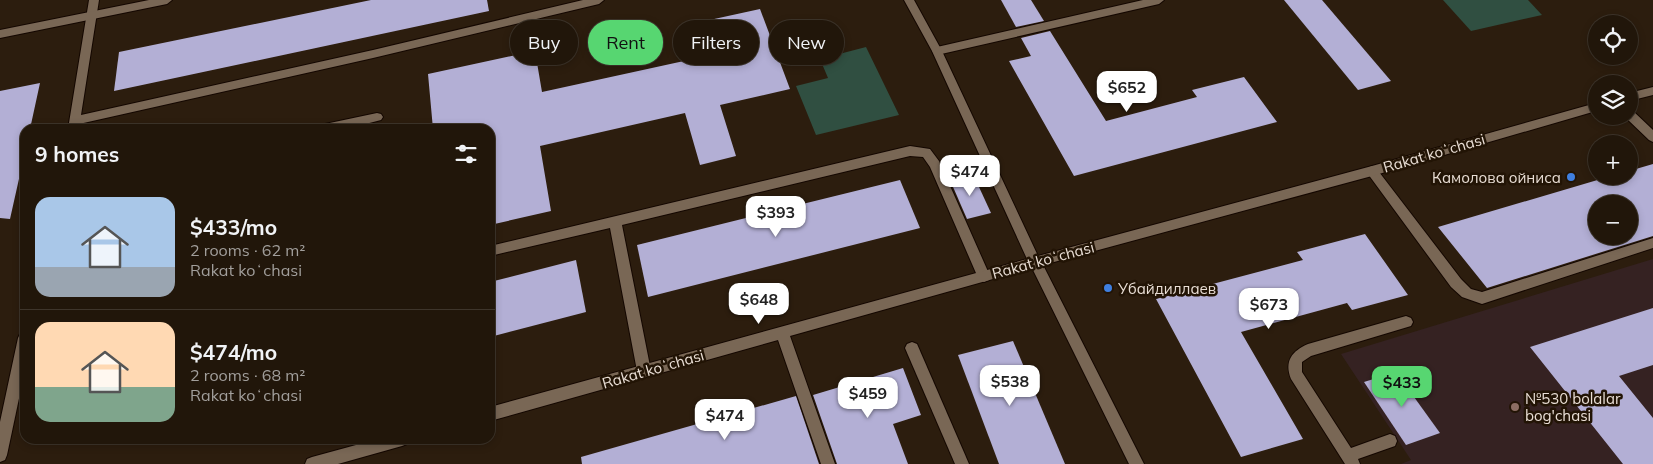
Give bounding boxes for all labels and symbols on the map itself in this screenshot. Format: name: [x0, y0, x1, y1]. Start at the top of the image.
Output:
pin: $652: [1097, 70, 1157, 113]
street label: Rakat koʻchasi: [1381, 129, 1487, 177]
pin: $474: [940, 154, 1000, 197]
place label: Камолова ойниса: [1432, 168, 1561, 187]
marker: Камолова ойниса: [1565, 171, 1577, 183]
pin: $393: [746, 196, 806, 238]
street label: Rakat koʻchasi: [990, 237, 1096, 283]
place label: Убайдиллаев: [1117, 279, 1216, 298]
pin: $648: [729, 282, 789, 325]
marker: Убайдиллаев: [1102, 282, 1114, 294]
pin: $673: [1239, 288, 1299, 330]
street label: Rakat koʻchasi: [600, 345, 706, 393]
pin: $538: [980, 364, 1040, 407]
pin: $433: [1372, 366, 1432, 408]
pin: $459: [838, 376, 898, 419]
place label: №530 bolalar bog'chasi: [1525, 389, 1621, 425]
pin: $474: [695, 398, 755, 441]
marker: №530 bolalar bog'chasi: [1509, 401, 1521, 413]

